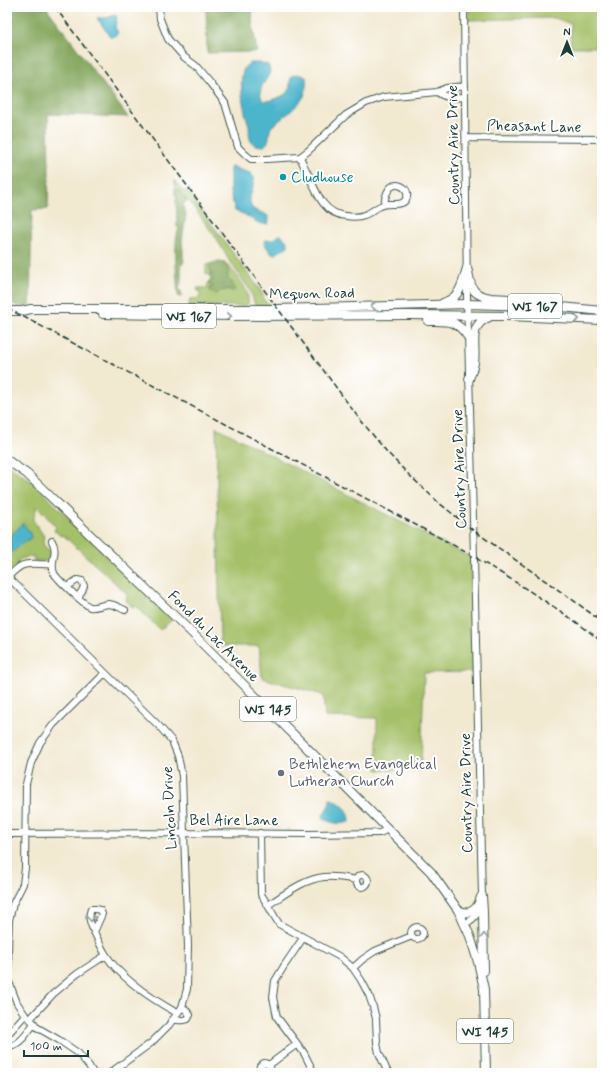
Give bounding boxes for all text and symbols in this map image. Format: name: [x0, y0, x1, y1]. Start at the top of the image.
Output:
north arrow: [547, 22, 587, 62]
text: N: [563, 26, 571, 40]
street label: Country Aire Drive: [443, 85, 465, 205]
street label: Pheasant Lane: [487, 116, 582, 138]
place label: Cludhouse: [291, 168, 354, 188]
marker: Cludhouse: [278, 172, 288, 182]
street label: Mequon Road: [269, 283, 355, 305]
road number: WI 167: [508, 294, 562, 318]
one-way arrow: [370, 301, 376, 310]
road number: WI 167: [162, 304, 216, 328]
one-way arrow: [226, 312, 232, 320]
one-way arrow: [574, 315, 580, 323]
street label: Country Aire Drive: [448, 408, 472, 529]
street label: Fond du Lac Avenue: [163, 587, 263, 687]
road number: WI 145: [240, 697, 296, 721]
street label: Country Aire Drive: [456, 733, 478, 853]
place label: Bethlehem Evangelical Lutheran Church: [289, 755, 437, 792]
street label: Lincoln Drive: [158, 765, 182, 850]
marker: Bethlehem Evangelical Lutheran Church: [276, 768, 286, 778]
street label: Bel Aire Lane: [189, 811, 279, 831]
one-way arrow: [86, 915, 95, 922]
one-way arrow: [480, 933, 488, 939]
road number: WI 145: [457, 1019, 513, 1043]
scale bar: [24, 1032, 88, 1058]
text: 100 m: [30, 1039, 62, 1055]

